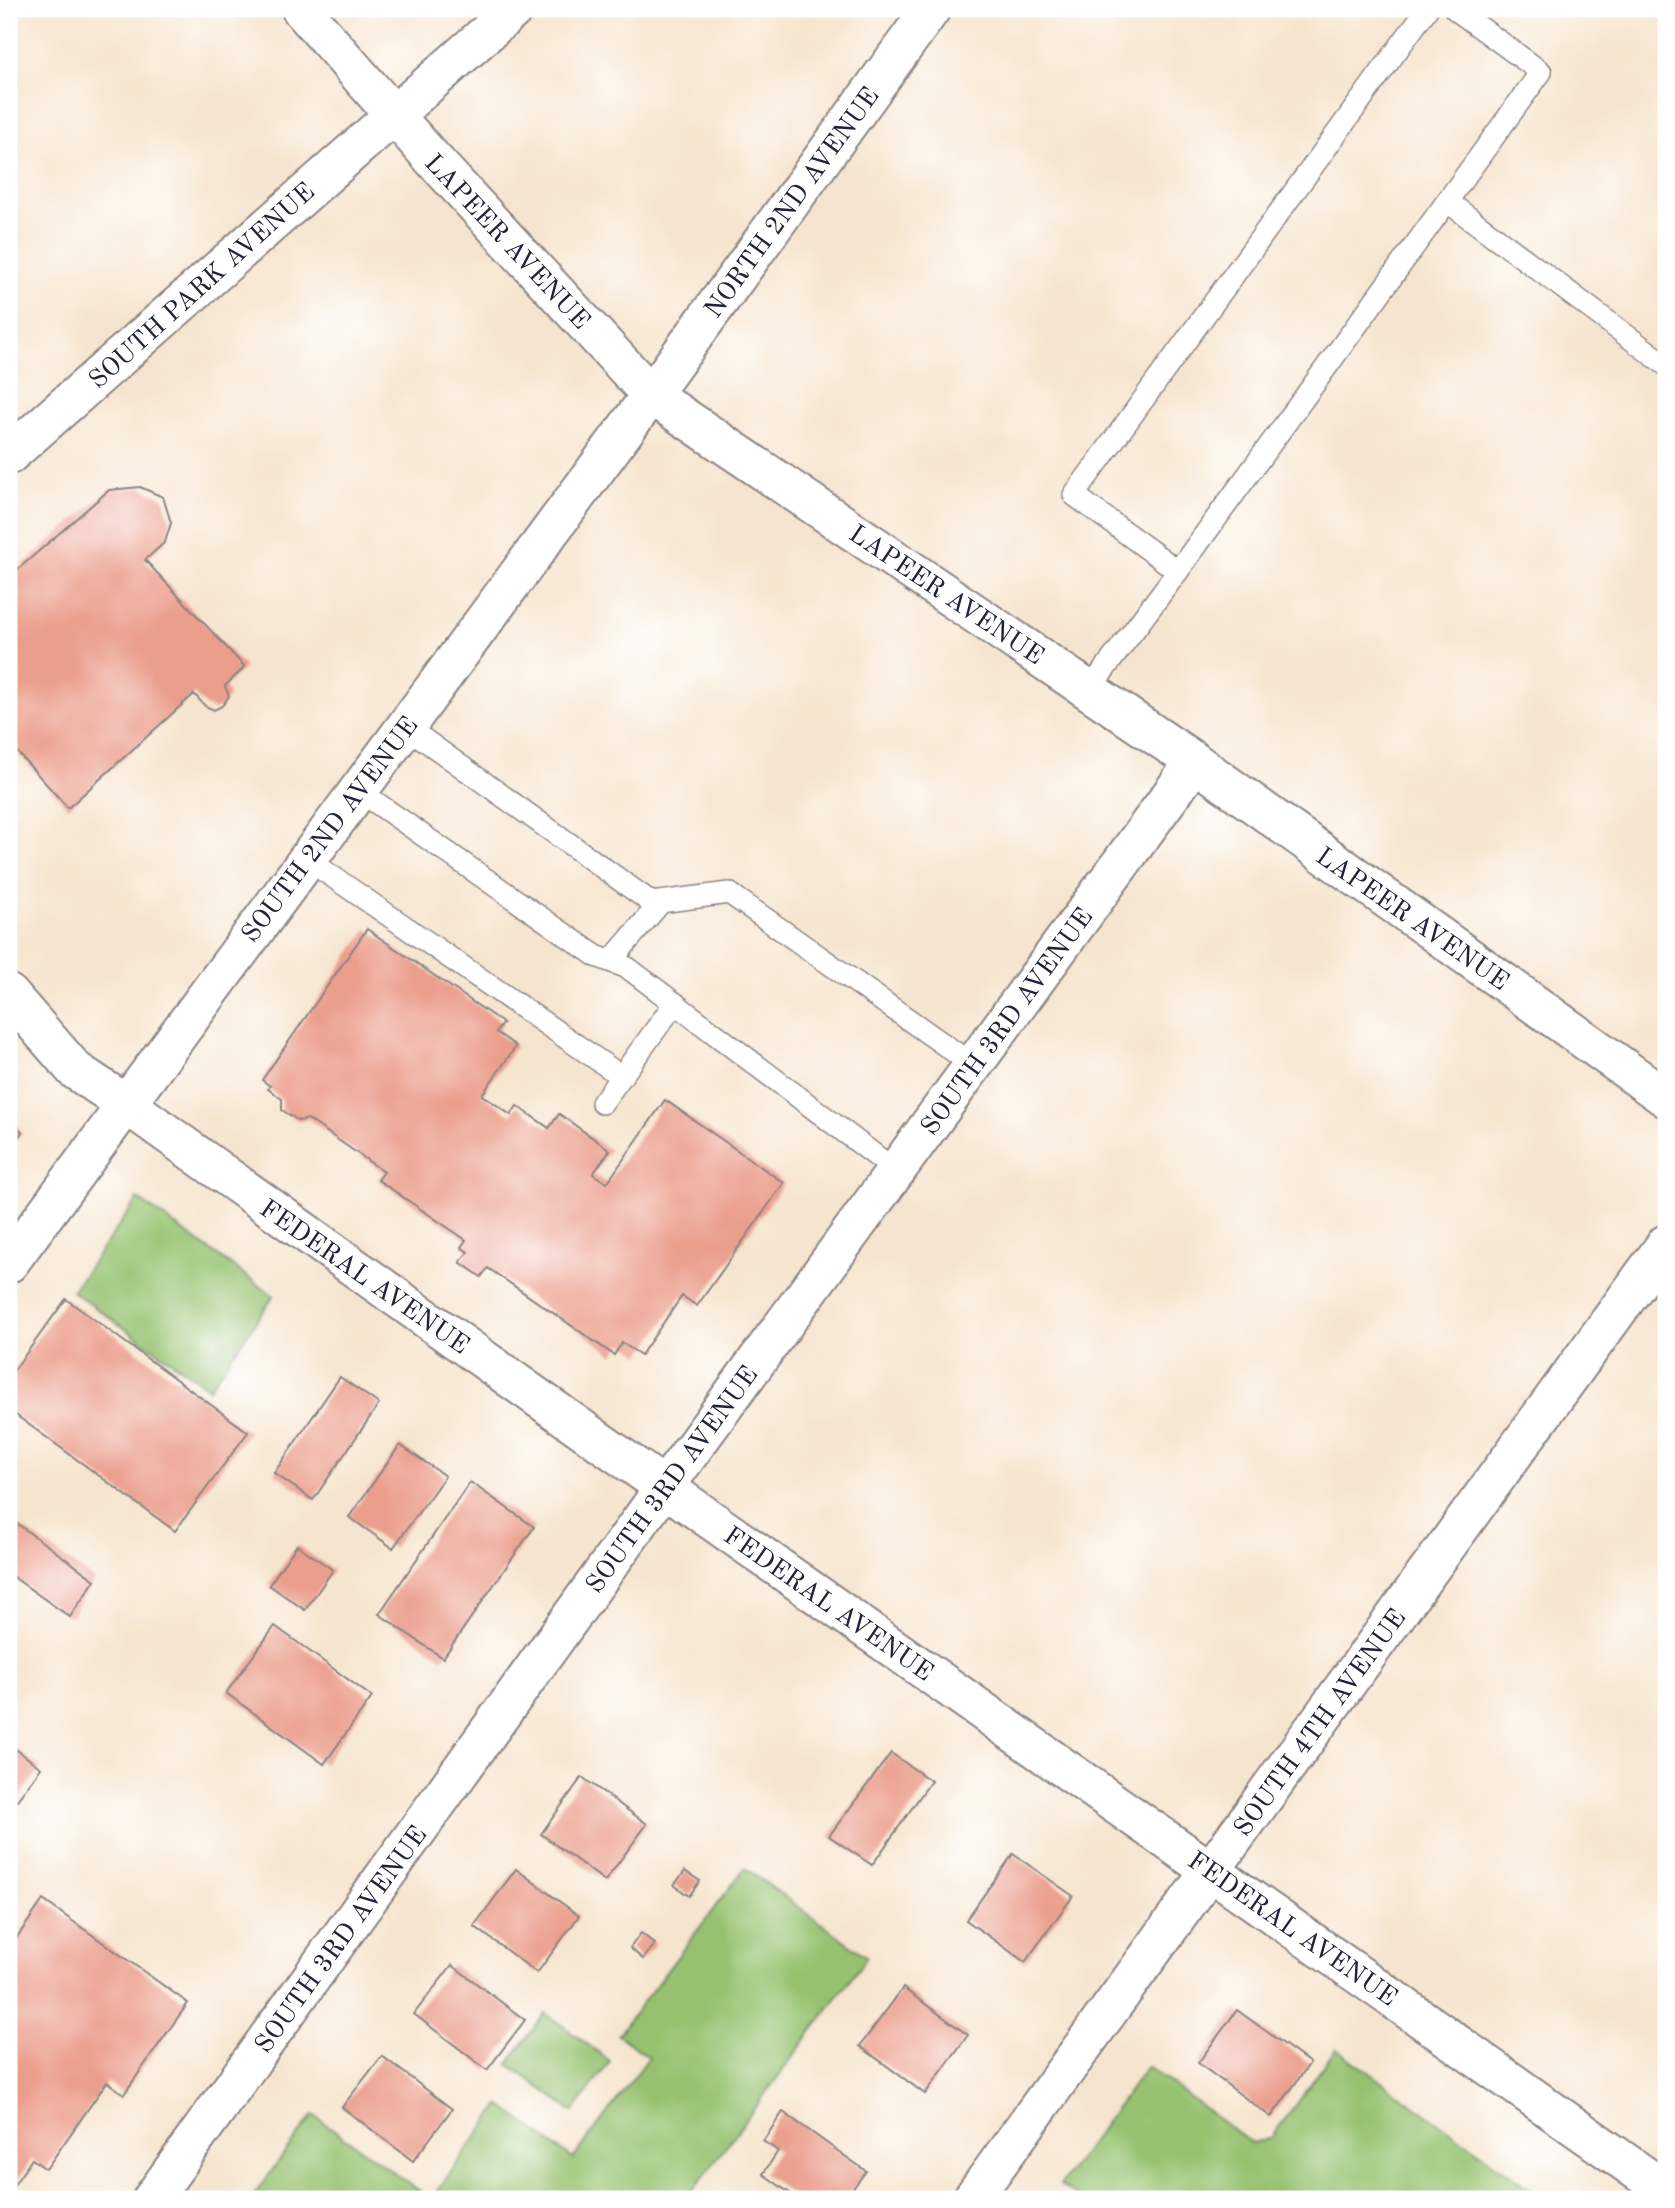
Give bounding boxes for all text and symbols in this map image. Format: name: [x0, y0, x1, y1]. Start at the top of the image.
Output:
street label: NORTH 2ND AVENUE: [700, 83, 885, 323]
street label: LAPEER AVENUE: [419, 150, 594, 335]
street label: SOUTH PARK AVENUE: [85, 179, 320, 394]
street label: LAPEER AVENUE: [844, 521, 1048, 670]
street label: SOUTH 2ND AVENUE: [238, 713, 424, 948]
street label: LAPEER AVENUE: [1311, 843, 1513, 996]
street label: SOUTH 3RD AVENUE: [917, 904, 1098, 1140]
street label: FEDERAL AVENUE: [255, 1196, 473, 1360]
street label: SOUTH 3RD AVENUE: [582, 1362, 763, 1598]
street label: FEDERAL AVENUE: [719, 1523, 937, 1687]
street label: SOUTH 4TH AVENUE: [1230, 1605, 1412, 1841]
street label: SOUTH 3RD AVENUE: [251, 1822, 432, 2058]
street label: FEDERAL AVENUE: [1183, 1848, 1401, 2012]

